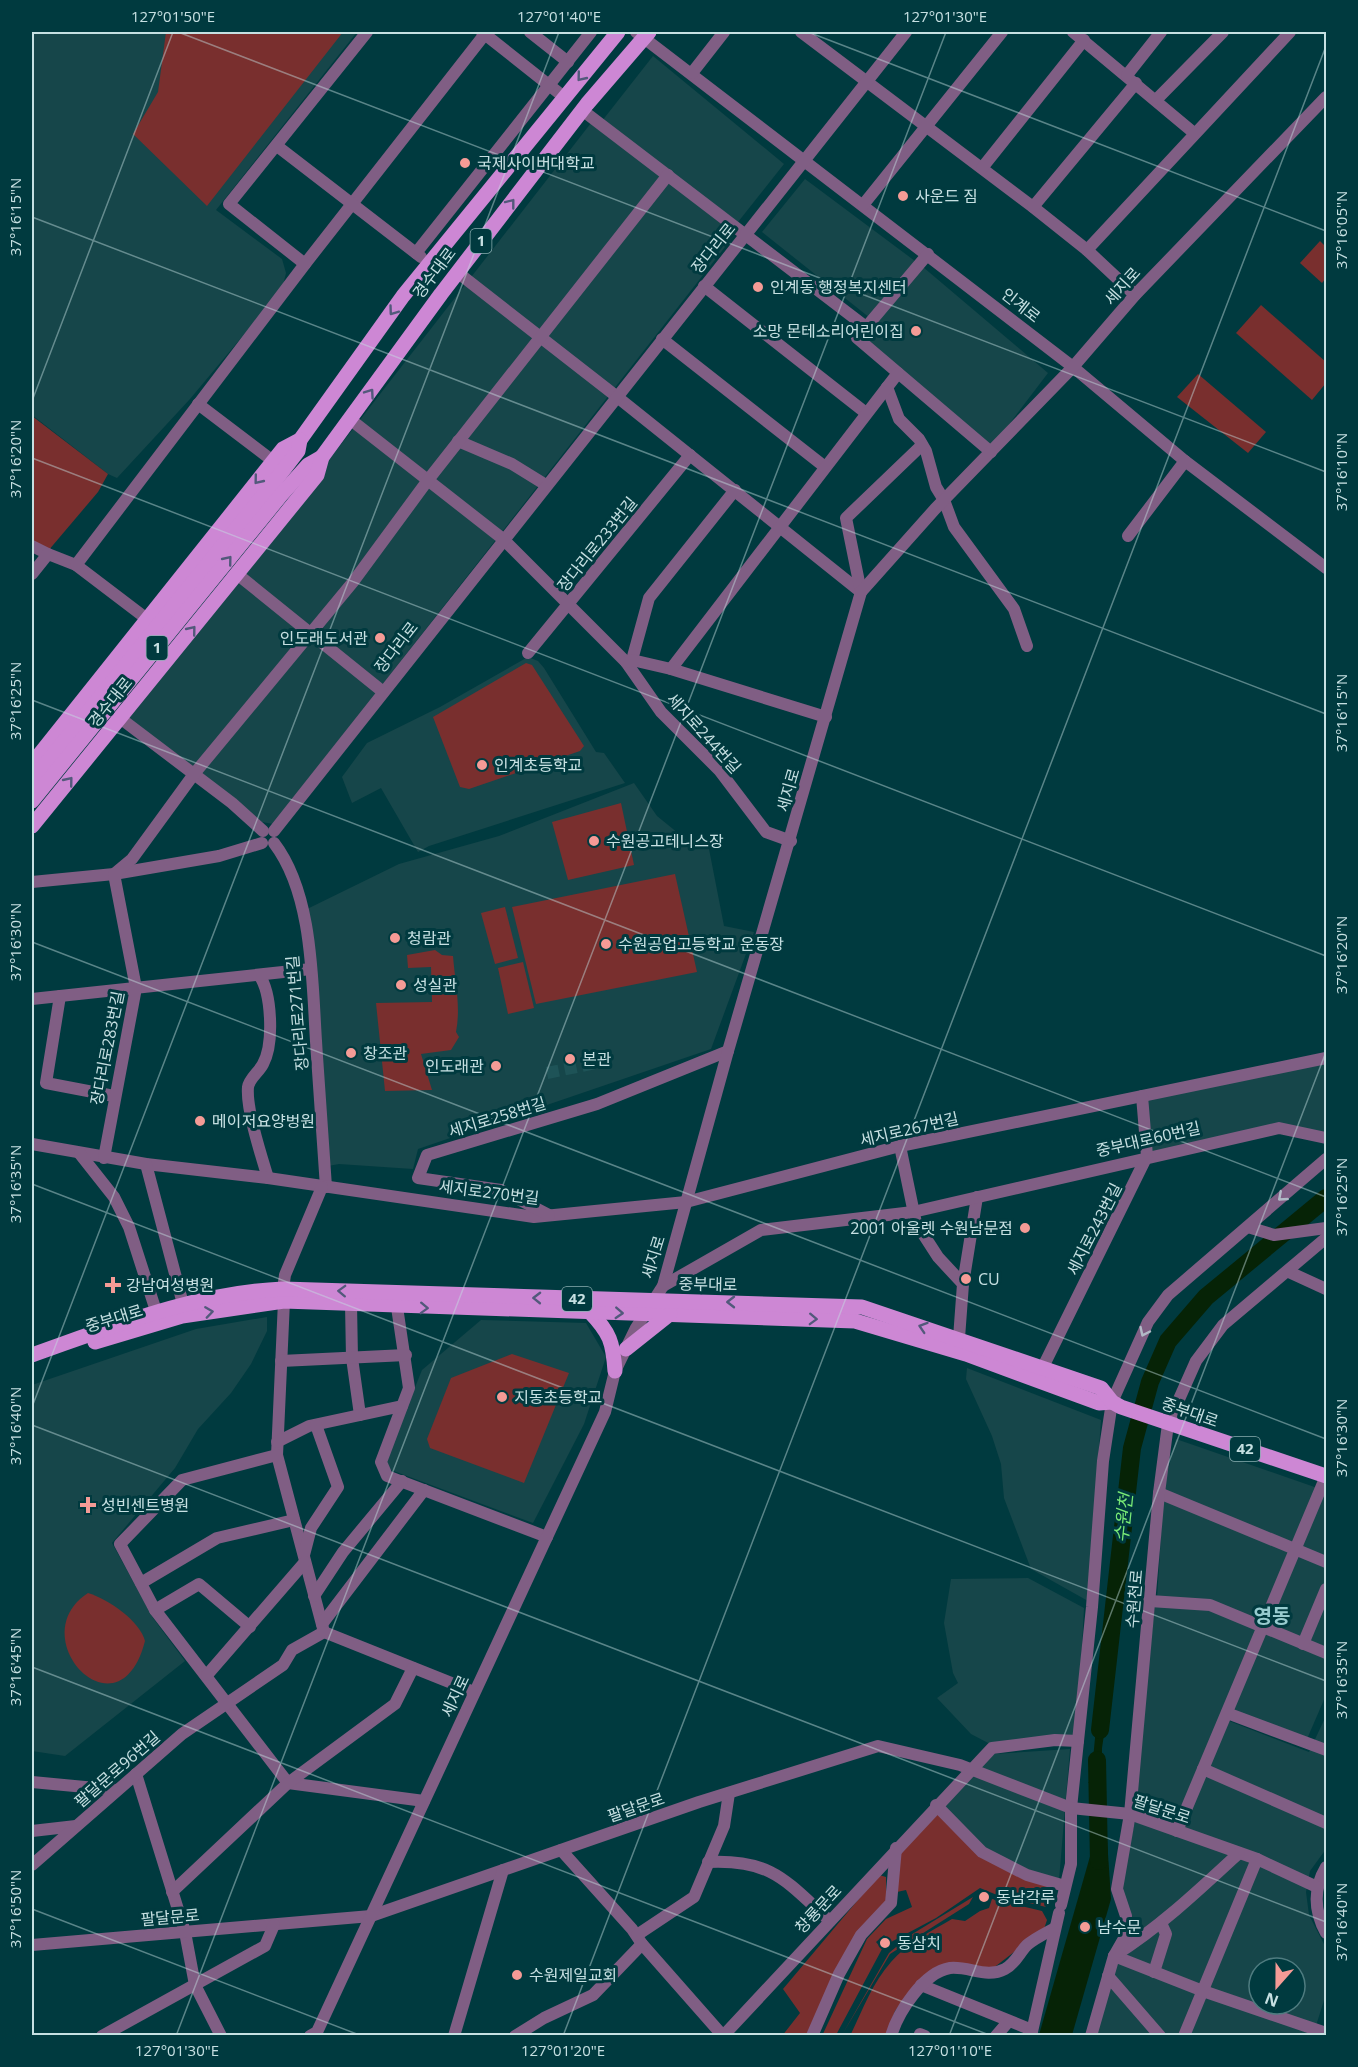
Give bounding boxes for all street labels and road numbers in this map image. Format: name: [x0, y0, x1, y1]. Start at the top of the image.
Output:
street label: 장다리로: [686, 218, 740, 278]
road number: 1: [470, 229, 492, 253]
street label: 경수대로: [407, 243, 461, 303]
street label: 세지로: [1099, 262, 1145, 310]
street label: 인계로: [997, 283, 1045, 327]
street label: 장다리로233번길: [552, 492, 642, 596]
street label: 장다리로: [369, 617, 423, 677]
road number: 1: [146, 636, 168, 660]
street label: 경수대로: [83, 672, 137, 732]
street label: 세지로244번길: [662, 688, 746, 778]
street label: 세지로: [771, 765, 805, 814]
street label: 장다리로271번길: [281, 954, 313, 1072]
street label: 장다리로283번길: [85, 989, 129, 1107]
street label: 세지로258번길: [445, 1092, 549, 1142]
street label: 세지로267번길: [857, 1107, 961, 1151]
street label: 중부대로60번길: [1094, 1116, 1202, 1162]
street label: 세지로270번길: [438, 1175, 540, 1209]
street label: 세지로243번길: [1061, 1179, 1127, 1279]
street label: 세지로: [636, 1232, 670, 1281]
street label: 중부대로: [678, 1272, 738, 1296]
road number: 42: [562, 1287, 592, 1311]
street label: 중부대로: [83, 1299, 146, 1337]
street label: 중부대로: [1159, 1392, 1222, 1432]
road number: 42: [1230, 1437, 1260, 1461]
street label: 수원천로: [1120, 1568, 1148, 1629]
street label: 세지로: [436, 1671, 474, 1721]
street label: 팔달문로96번길: [70, 1726, 164, 1812]
street label: 팔달문로: [605, 1787, 668, 1827]
street label: 팔달문로: [1131, 1789, 1194, 1829]
street label: 창룡문로: [790, 1880, 846, 1938]
street label: 팔달문로: [140, 1903, 201, 1931]

